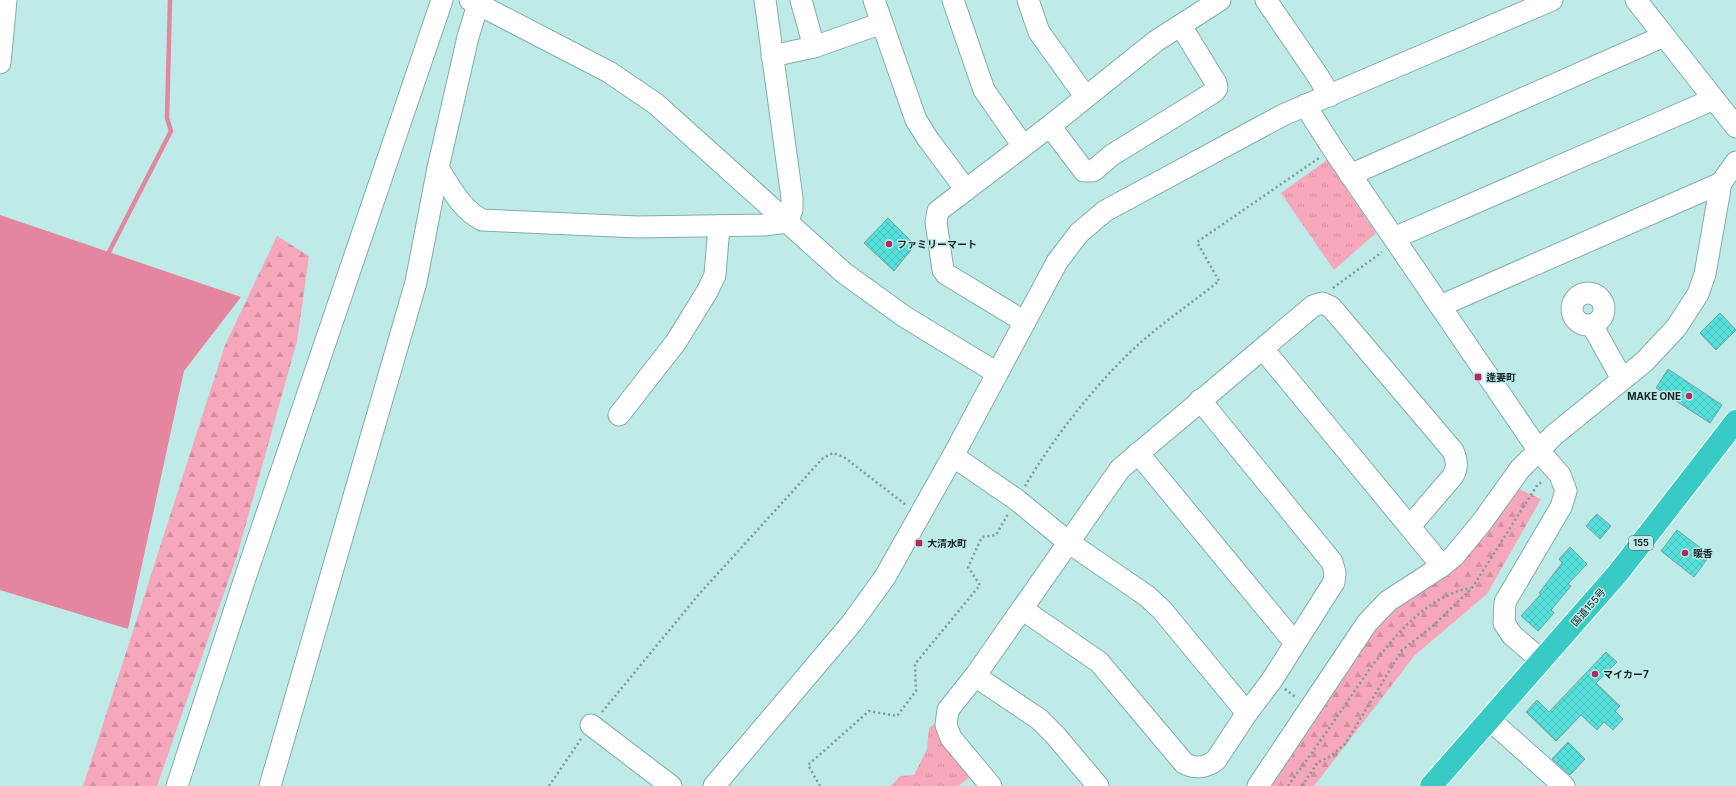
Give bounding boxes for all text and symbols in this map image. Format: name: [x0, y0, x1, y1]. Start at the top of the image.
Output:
place label: ファミリーマート: [897, 238, 977, 250]
marker: ファミリーマート: [884, 239, 894, 249]
place label: 逢妻町: [1486, 371, 1516, 383]
marker: 逢妻町: [1473, 372, 1483, 382]
place label: MAKE ONE: [1627, 390, 1681, 402]
marker: MAKE ONE: [1684, 391, 1694, 401]
road number: 155: [1629, 536, 1653, 550]
place label: 大清水町: [927, 537, 967, 549]
marker: 大清水町: [914, 538, 924, 548]
place label: 暖香: [1693, 547, 1713, 559]
marker: 暖香: [1680, 548, 1690, 558]
street label: 国道155号: [1568, 586, 1608, 628]
place label: マイカー7: [1603, 668, 1649, 680]
marker: マイカー7: [1590, 669, 1600, 679]

